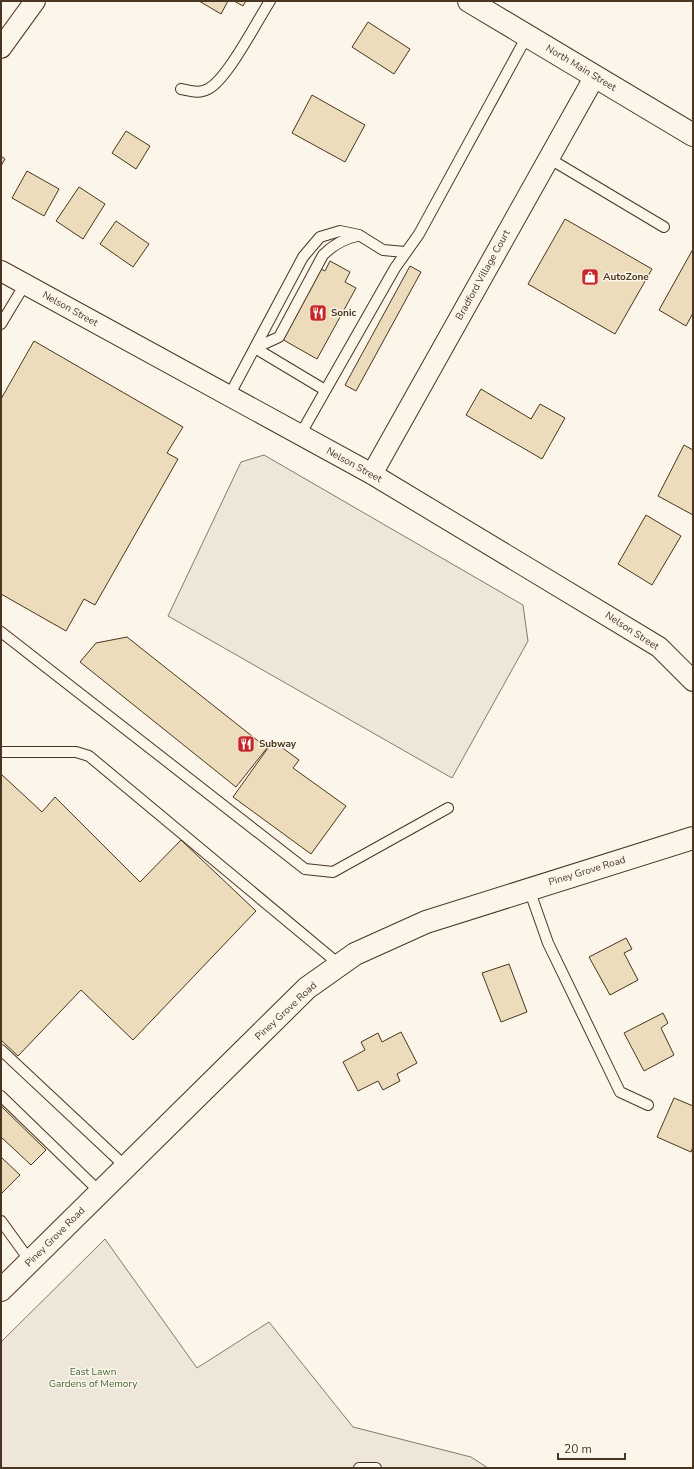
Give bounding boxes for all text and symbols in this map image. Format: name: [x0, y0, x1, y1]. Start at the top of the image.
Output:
street label: North Main Street: [543, 41, 619, 95]
street label: Bradford Village Court: [452, 227, 514, 323]
shop icon: AutoZone: [580, 267, 600, 287]
place label: AutoZone: [603, 270, 649, 284]
street label: Nelson Street: [40, 288, 101, 330]
restaurant icon: Sonic: [308, 303, 328, 323]
place label: Sonic: [331, 306, 356, 320]
street label: Nelson Street: [324, 444, 385, 486]
street label: Nelson Street: [602, 608, 662, 654]
restaurant icon: Subway: [236, 734, 256, 754]
place label: Subway: [259, 737, 297, 751]
street label: Piney Grove Road: [547, 853, 627, 889]
street label: Piney Grove Road: [252, 979, 320, 1043]
street label: Piney Grove Road: [22, 1204, 88, 1270]
park label: East Lawn Gardens of Memory: [49, 1365, 138, 1391]
scale bar: [558, 1435, 625, 1461]
text: 20 m: [564, 1441, 592, 1457]

